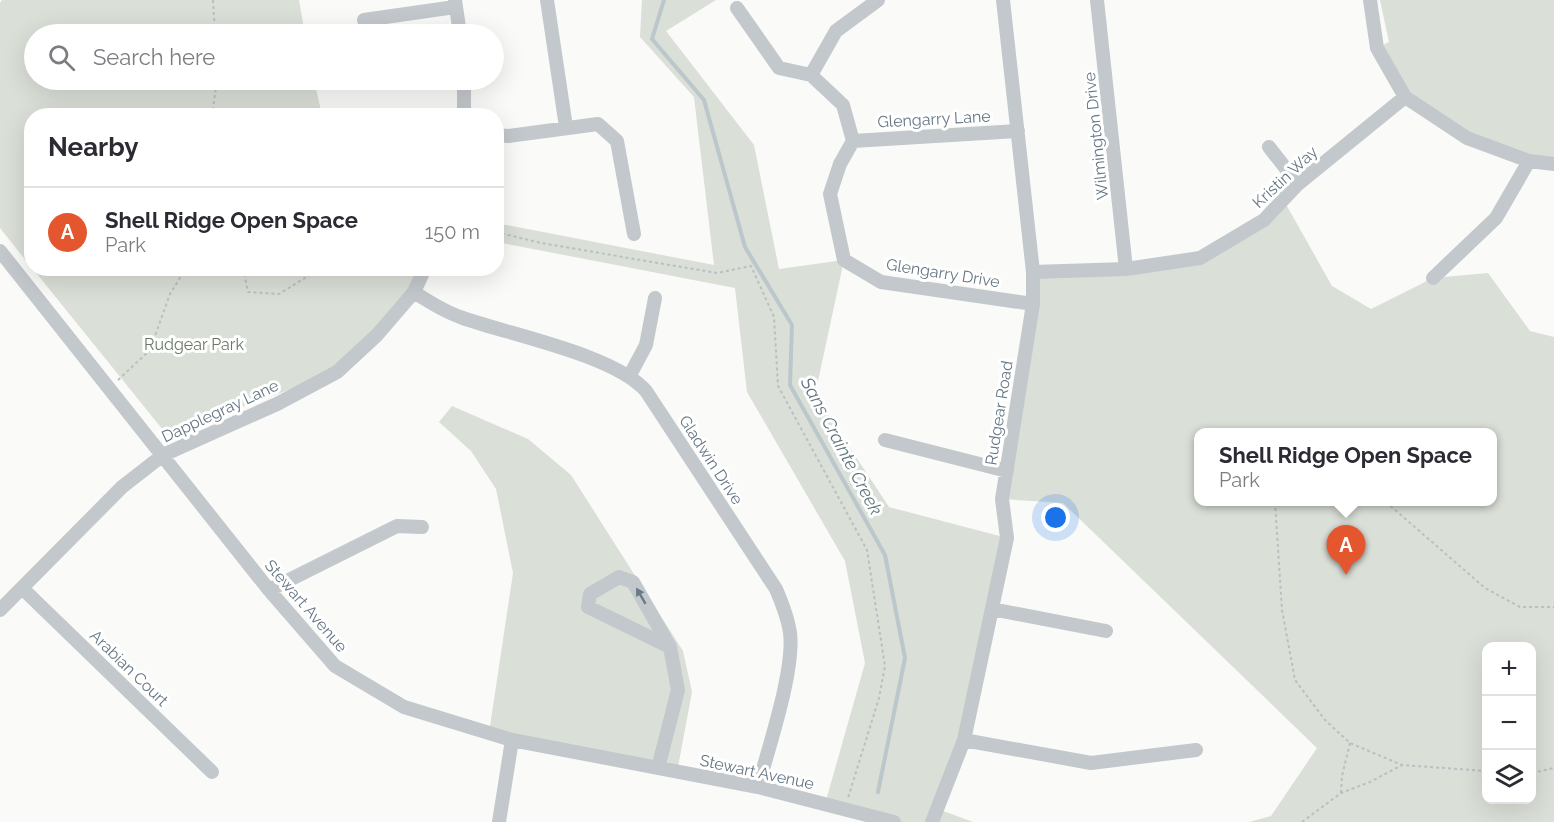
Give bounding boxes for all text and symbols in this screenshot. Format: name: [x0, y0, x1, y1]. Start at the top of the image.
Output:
search box: [24, 24, 504, 90]
icon: search: [45, 41, 78, 74]
text: Search here: [93, 44, 215, 70]
street label: Wilmington Drive: [1080, 71, 1112, 201]
street label: Glengarry Lane: [877, 107, 991, 131]
text: Nearby: [48, 132, 138, 162]
street label: Kristin Way: [1249, 142, 1322, 212]
text: Shell Ridge Open Space: [105, 207, 358, 233]
text: A: [61, 220, 74, 244]
text: 150 m: [425, 220, 480, 244]
text: Park: [105, 233, 146, 257]
street label: Glengarry Drive: [885, 255, 1001, 291]
park label: Rudgear Park: [144, 335, 244, 354]
street label: Rudgear Road: [981, 359, 1017, 467]
water label: Sans Crainte Creek: [796, 373, 887, 519]
street label: Dapplegray Lane: [159, 376, 281, 446]
street label: Gladwin Drive: [675, 412, 747, 508]
popup: [1194, 428, 1497, 506]
text: Shell Ridge Open Space: [1219, 442, 1472, 468]
text: Park: [1219, 468, 1260, 492]
your location: [1041, 503, 1070, 532]
pin: A: [1326, 526, 1366, 575]
street label: Stewart Avenue: [261, 556, 351, 656]
one-way arrow: [636, 587, 646, 604]
street label: Arabian Court: [86, 626, 173, 711]
map controls: [1482, 642, 1536, 804]
button: +: [1482, 642, 1536, 696]
button: −: [1482, 696, 1536, 750]
button: layers: [1482, 750, 1536, 804]
street label: Stewart Avenue: [698, 751, 816, 793]

